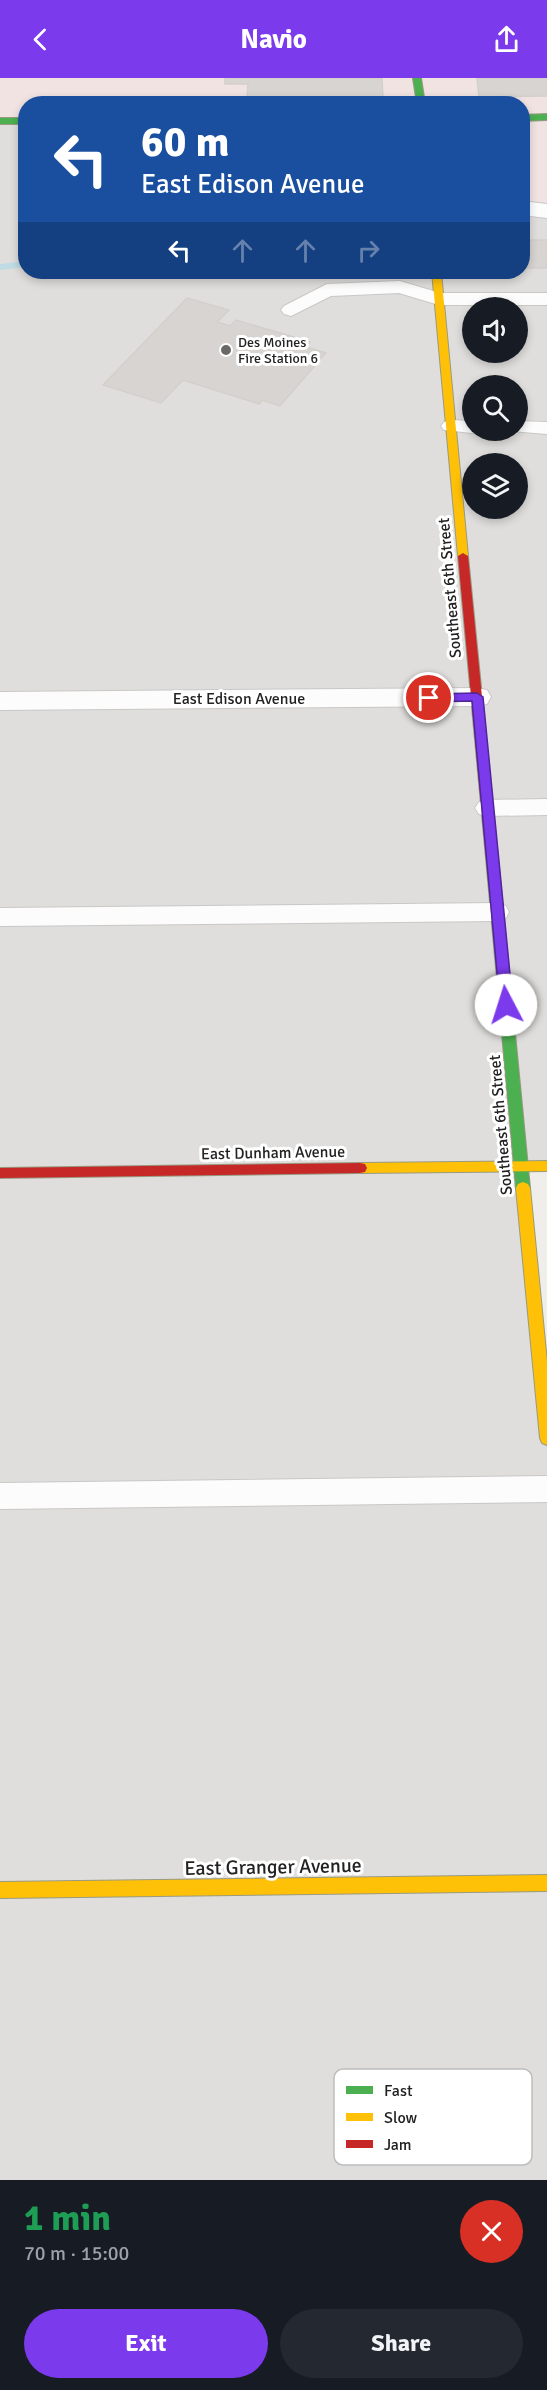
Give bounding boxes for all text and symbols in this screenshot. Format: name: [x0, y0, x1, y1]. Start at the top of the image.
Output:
icon: back: [24, 23, 57, 56]
text: Navio: [240, 23, 307, 56]
icon: share: [490, 23, 523, 56]
text: 60 m: [141, 117, 230, 168]
icon: left: [42, 120, 120, 198]
text: East Edison Avenue: [141, 168, 364, 201]
icon: left: [163, 234, 196, 267]
icon: ahead: [226, 234, 259, 267]
icon: ahead: [289, 234, 322, 267]
icon: right: [352, 234, 385, 267]
map controls: [462, 297, 528, 519]
button: sound: [462, 297, 528, 363]
place label: Des Moines Fire Station 6: [238, 334, 318, 367]
marker: Des Moines Fire Station 6: [219, 343, 233, 357]
button: search: [462, 375, 528, 441]
button: layers: [462, 453, 528, 519]
street label: Southeast 6th Street: [434, 517, 466, 659]
pin: [403, 672, 454, 723]
icon: arrive: [412, 681, 445, 714]
street label: East Edison Avenue: [173, 689, 305, 709]
position arrow: [474, 973, 538, 1037]
street label: Southeast 6th Street: [485, 1054, 517, 1196]
street label: East Dunham Avenue: [201, 1142, 345, 1164]
street label: East Granger Avenue: [184, 1853, 362, 1881]
legend: [334, 2069, 532, 2165]
text: Fast: [384, 2081, 413, 2101]
text: Slow: [384, 2108, 418, 2128]
text: Jam: [384, 2135, 412, 2155]
text: 1 min: [24, 2196, 111, 2241]
button: close: [460, 2200, 523, 2263]
text: 70 m · 15:00: [24, 2241, 129, 2266]
button: Exit: [24, 2309, 268, 2378]
button: Share: [280, 2309, 523, 2378]

